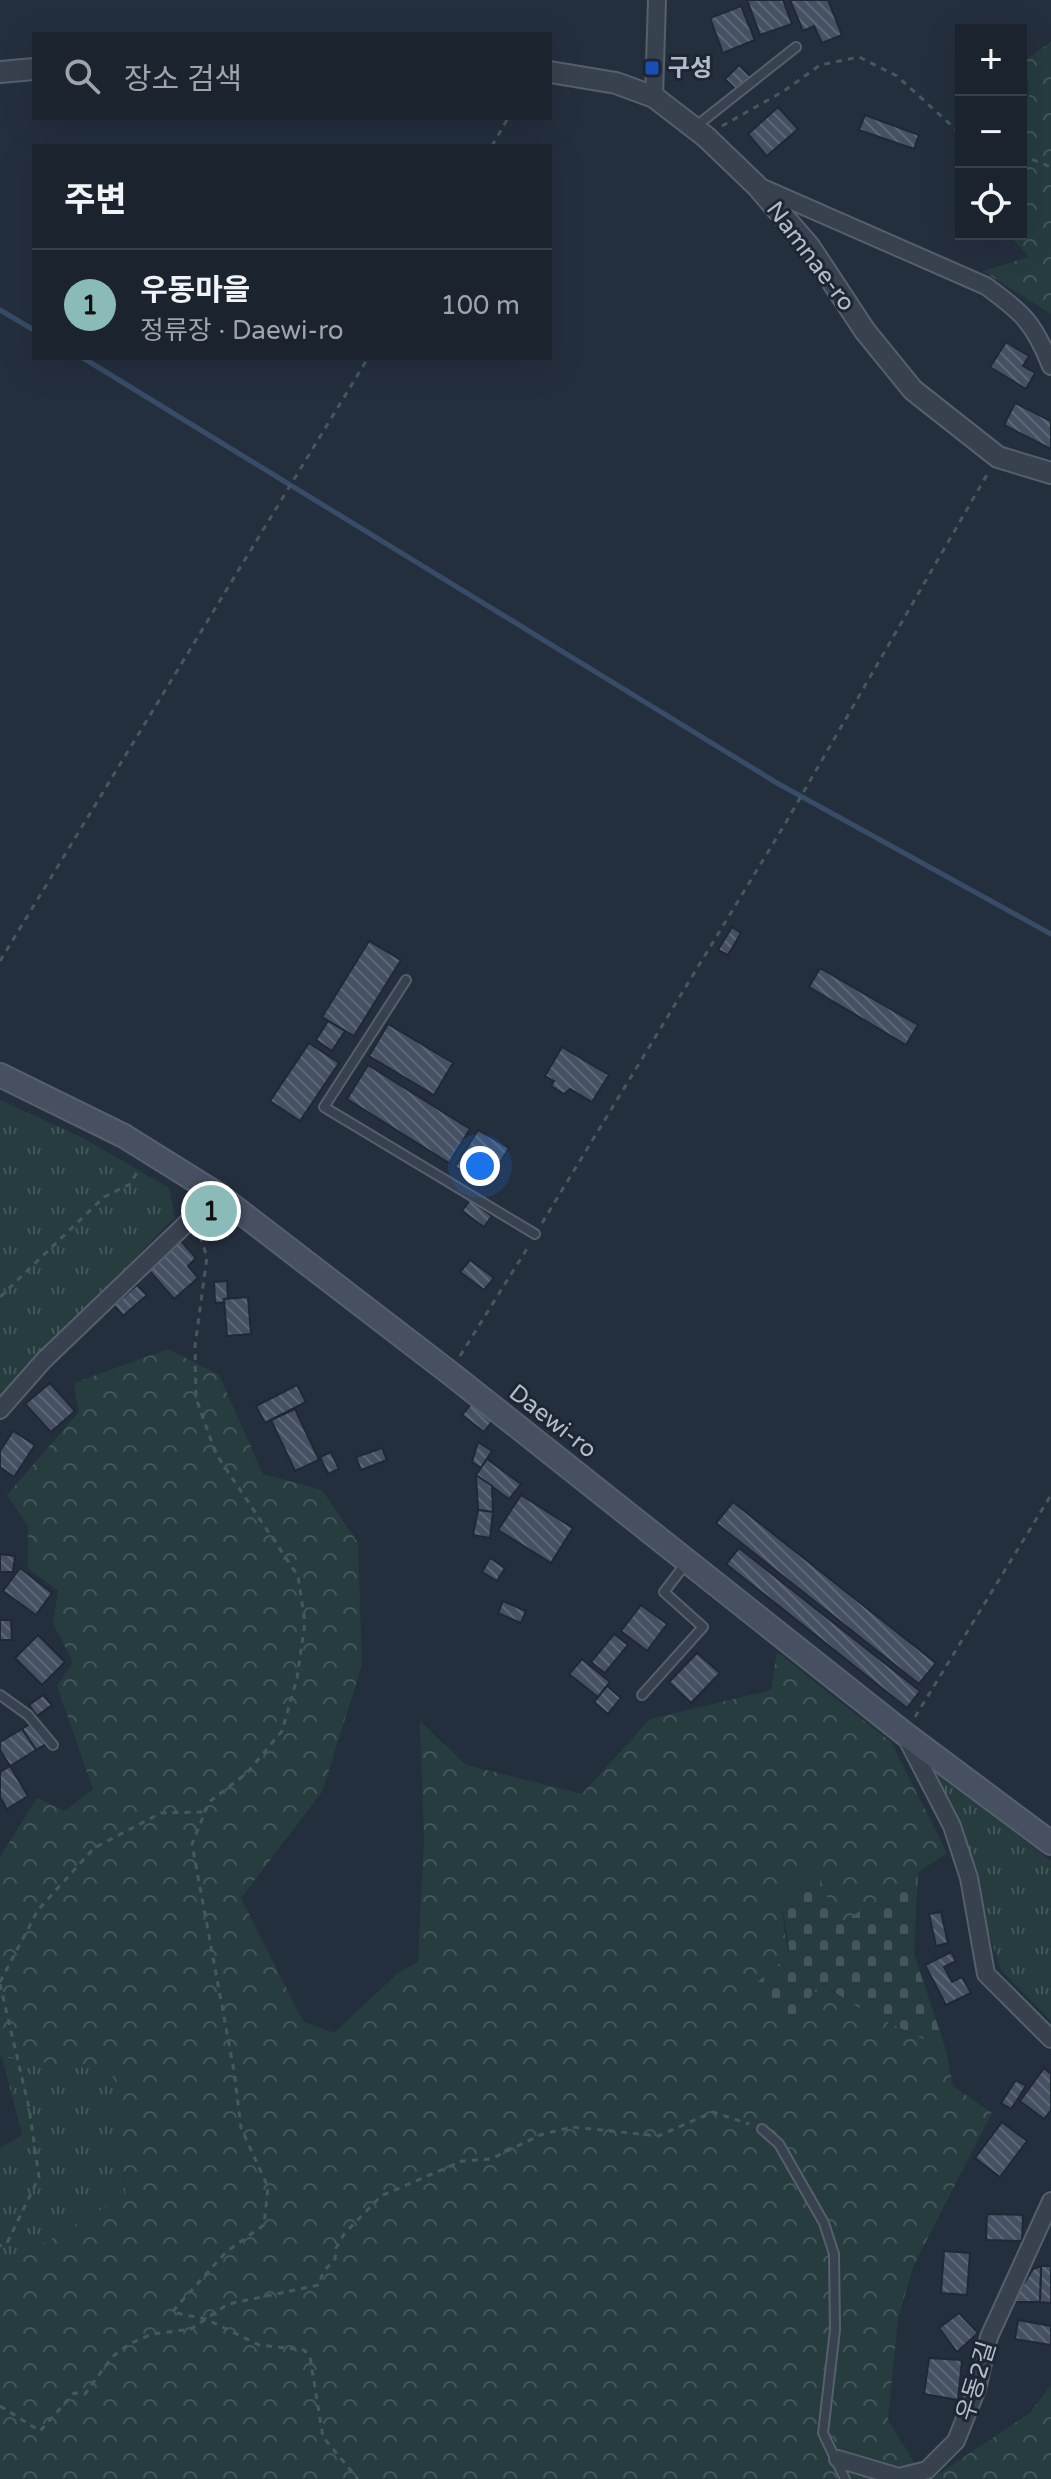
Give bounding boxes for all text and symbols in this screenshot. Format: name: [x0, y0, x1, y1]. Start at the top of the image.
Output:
map controls: [955, 24, 1027, 240]
button: +: [955, 24, 1027, 96]
search box: [32, 32, 552, 120]
icon: search: [60, 54, 104, 98]
place label: 구성: [668, 54, 712, 83]
marker: 구성: [643, 59, 661, 77]
text: 장소 검색: [124, 61, 242, 98]
button: −: [955, 96, 1027, 168]
button: locate: [955, 168, 1027, 240]
text: 주변: [64, 180, 127, 221]
street label: Namnae-ro: [760, 196, 861, 317]
text: 우동마을: [140, 272, 250, 309]
text: 1: [82, 290, 98, 321]
text: 100 m: [440, 290, 520, 321]
text: 정류장 · Daewi-ro: [140, 315, 344, 346]
your location: [460, 1146, 500, 1186]
pin: 1: [185, 1181, 237, 1241]
street label: Daewi-ro: [503, 1378, 602, 1465]
street label: 우동2길: [951, 2338, 1002, 2424]

